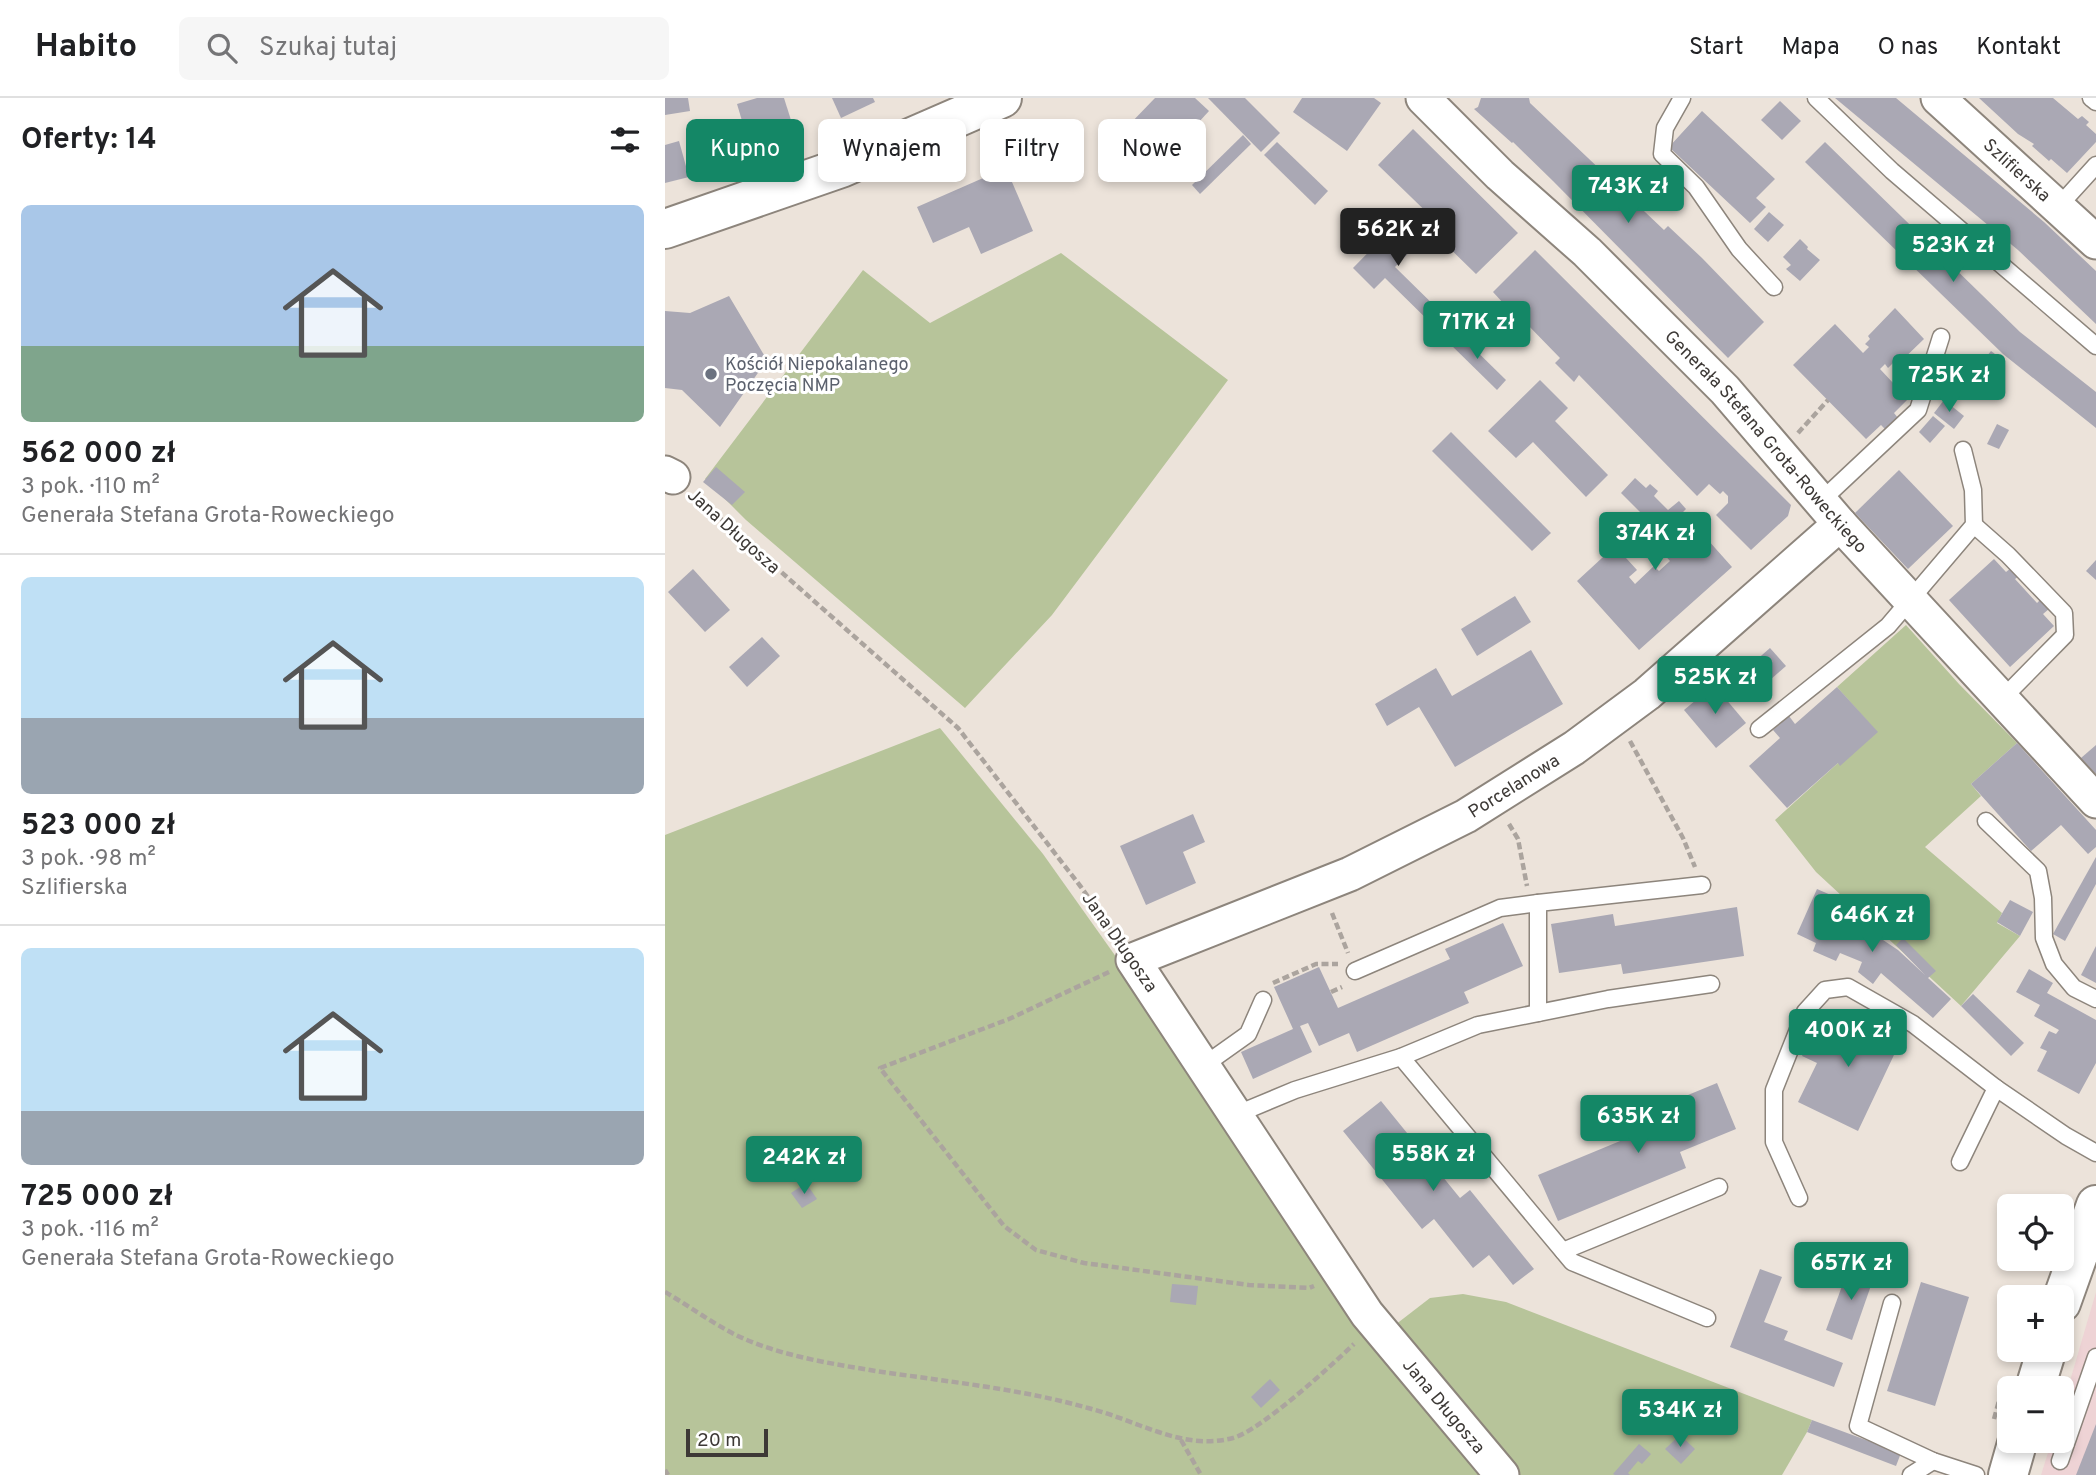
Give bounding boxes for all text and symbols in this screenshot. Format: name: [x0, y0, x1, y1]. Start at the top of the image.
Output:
search box: [179, 17, 669, 80]
text: Habito: [35, 27, 137, 69]
icon: search: [203, 29, 241, 67]
text: Szukaj tutaj: [259, 32, 397, 65]
text: Start: [1689, 33, 1744, 63]
text: Mapa: [1782, 33, 1840, 63]
text: O nas: [1878, 33, 1938, 63]
text: Kontakt: [1976, 33, 2061, 63]
chip: Kupno: [686, 119, 804, 182]
chip: Wynajem: [818, 119, 966, 182]
chip: Filtry: [980, 119, 1084, 182]
chip: Nowe: [1098, 119, 1206, 182]
icon: filters: [606, 121, 644, 159]
text: Oferty: 14: [21, 122, 157, 159]
street label: Szlifierska: [1977, 135, 2055, 208]
pin: 743K zł: [1563, 166, 1693, 225]
text: 743K zł: [1588, 173, 1668, 202]
pin: 562K zł: [1333, 208, 1463, 268]
text: 562K zł: [1356, 216, 1440, 245]
pin: 523K zł: [1888, 225, 2018, 284]
text: 523K zł: [1911, 232, 1995, 261]
icon: home: [270, 250, 396, 376]
pin: 717K zł: [1412, 302, 1542, 361]
text: 717K zł: [1439, 309, 1515, 338]
street label: Generała Stefana Grota-Roweckiego: [1659, 326, 1871, 559]
place label: Kościół Niepokalanego Poczęcia NMP: [725, 354, 909, 398]
pin: 725K zł: [1884, 354, 2014, 414]
text: 725K zł: [1908, 362, 1990, 391]
marker: Kościół Niepokalanego Poczęcia NMP: [703, 366, 719, 382]
text: 562 000 zł: [21, 436, 176, 473]
text: 3 pok. · 110 m²: [21, 473, 160, 502]
street label: Jana Długosza: [682, 484, 784, 580]
text: Generała Stefana Grota-Roweckiego: [21, 502, 395, 531]
pin: 374K zł: [1590, 512, 1720, 572]
text: 374K zł: [1615, 520, 1695, 549]
icon: home: [270, 622, 396, 748]
pin: 525K zł: [1650, 656, 1780, 716]
text: 525K zł: [1673, 664, 1757, 693]
street label: Porcelanowa: [1465, 750, 1565, 825]
text: 523 000 zł: [21, 808, 175, 845]
text: 3 pok. · 98 m²: [21, 845, 156, 874]
text: Szlifierska: [21, 874, 128, 903]
street label: Jana Długosza: [1076, 888, 1162, 997]
pin: 646K zł: [1807, 894, 1937, 954]
text: 646K zł: [1830, 902, 1914, 931]
icon: home: [270, 993, 396, 1119]
pin: 400K zł: [1783, 1010, 1913, 1069]
text: 400K zł: [1805, 1017, 1891, 1046]
pin: 635K zł: [1573, 1096, 1703, 1155]
text: 635K zł: [1596, 1103, 1680, 1132]
pin: 558K zł: [1368, 1134, 1498, 1193]
pin: 242K zł: [739, 1136, 869, 1196]
text: 558K zł: [1391, 1141, 1475, 1170]
text: 242K zł: [762, 1144, 846, 1173]
text: 725 000 zł: [21, 1179, 173, 1216]
map controls: [1997, 1194, 2074, 1453]
button: locate: [1997, 1194, 2074, 1271]
text: 3 pok. · 116 m²: [21, 1216, 159, 1245]
pin: 657K zł: [1786, 1242, 1916, 1302]
text: Generała Stefana Grota-Roweckiego: [21, 1245, 395, 1274]
text: 657K zł: [1810, 1250, 1892, 1279]
button: +: [1997, 1285, 2074, 1362]
street label: Jana Długosza: [1396, 1355, 1489, 1459]
button: −: [1997, 1376, 2074, 1453]
pin: 534K zł: [1615, 1390, 1745, 1449]
text: 534K zł: [1638, 1397, 1722, 1426]
scale bar: [686, 1426, 768, 1458]
text: 20 m: [697, 1429, 741, 1453]

